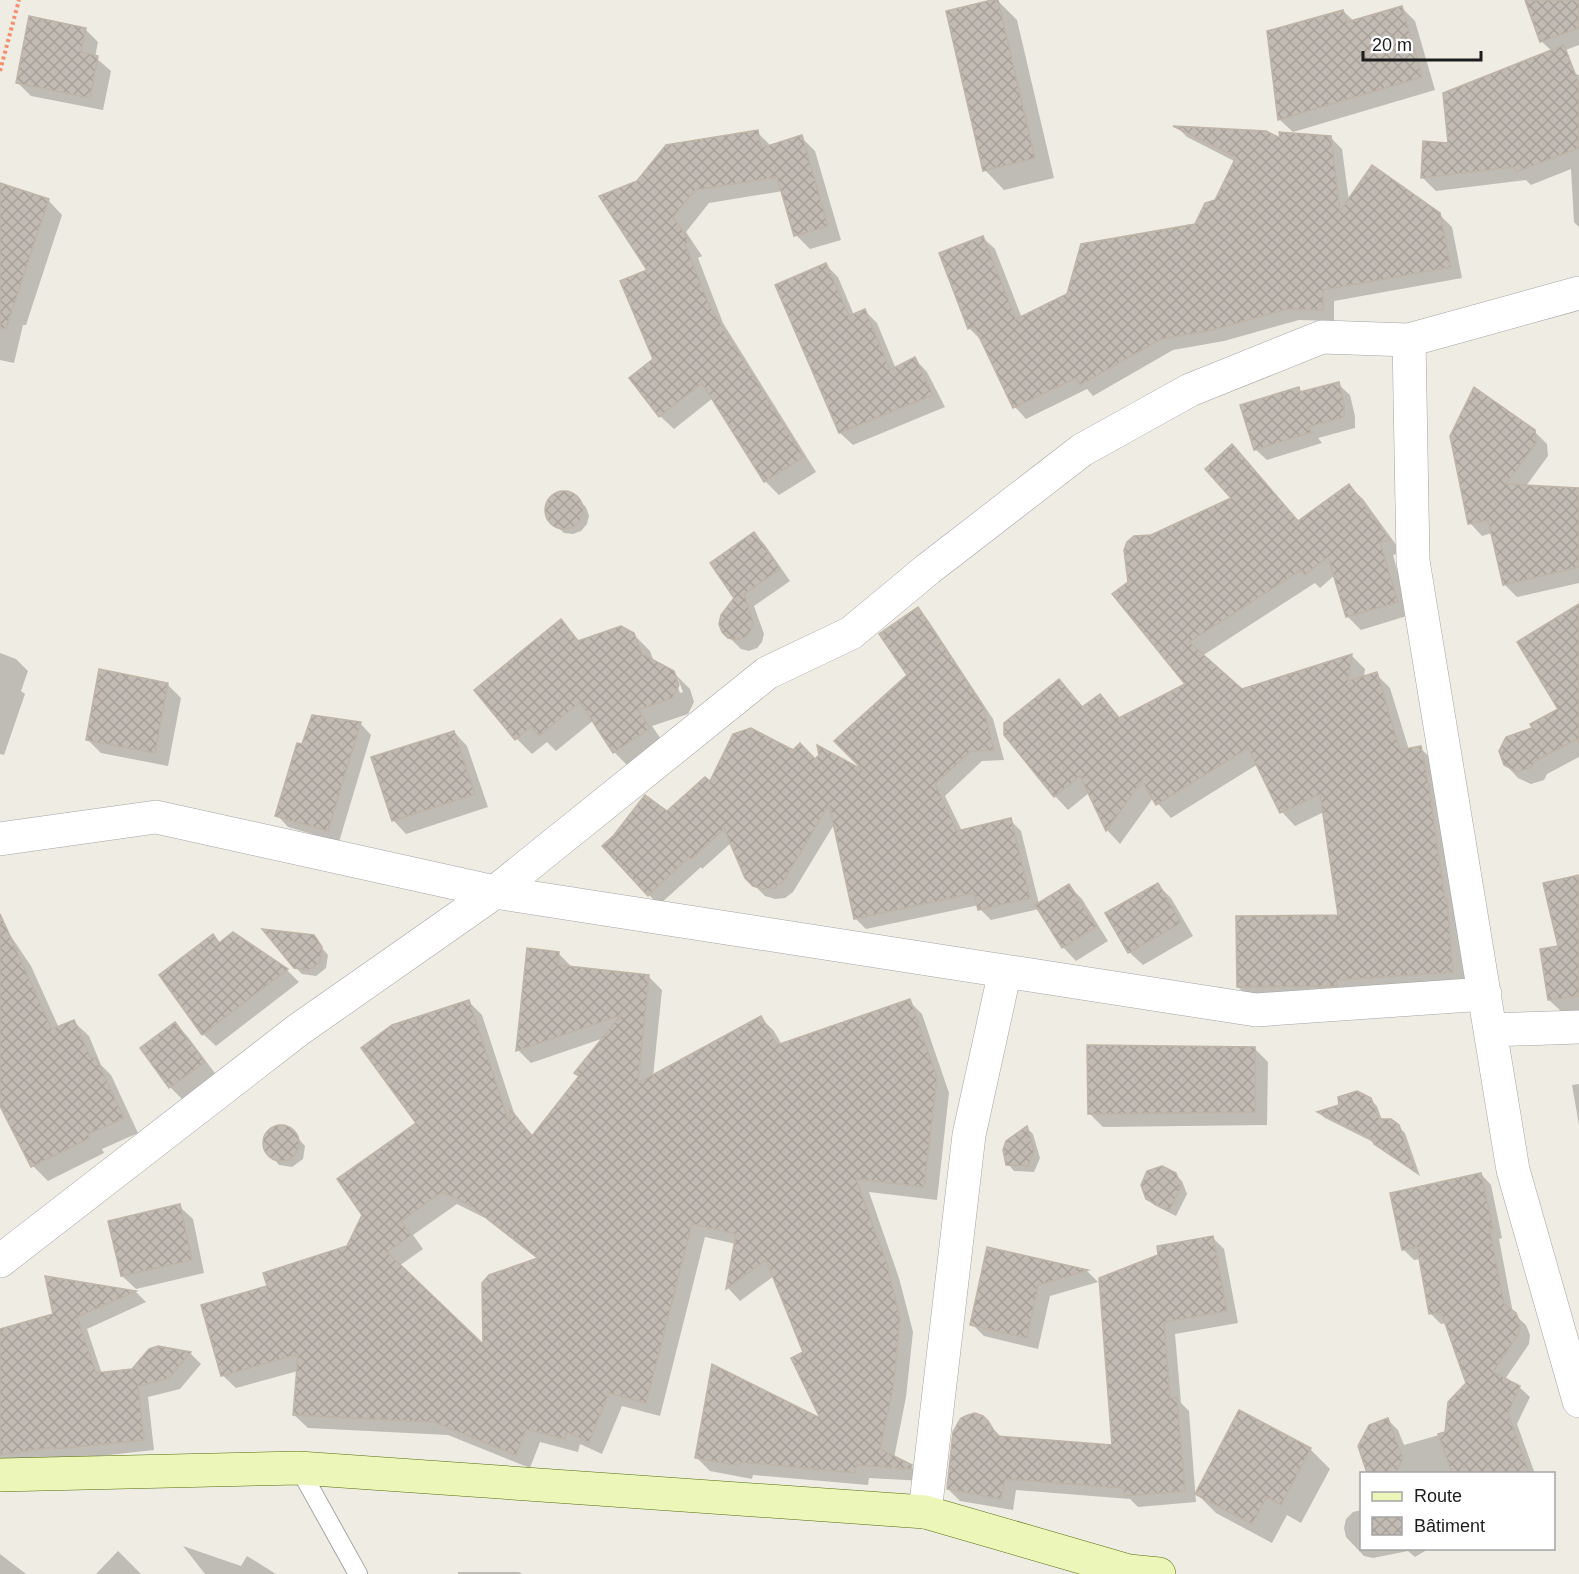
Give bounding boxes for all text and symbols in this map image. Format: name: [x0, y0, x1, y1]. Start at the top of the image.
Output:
scale bar: [1363, 24, 1482, 62]
text: 20 m: [1372, 35, 1412, 55]
legend: [1360, 1472, 1555, 1550]
text: Route: [1414, 1486, 1462, 1506]
text: Bâtiment: [1414, 1516, 1485, 1536]

